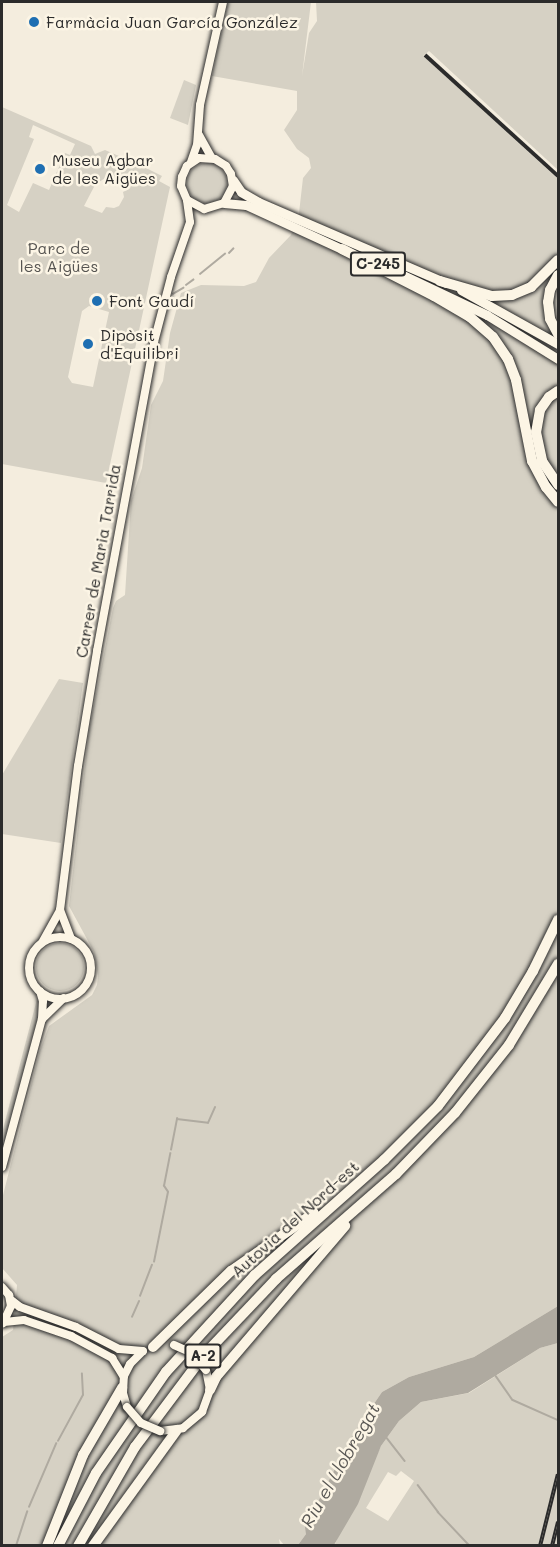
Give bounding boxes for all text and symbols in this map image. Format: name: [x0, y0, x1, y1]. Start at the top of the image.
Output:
place label: Farmàcia Juan García González: [46, 12, 298, 32]
marker: Farmàcia Juan García González: [27, 15, 41, 29]
place label: Museu Agbar de les Aigües: [52, 150, 156, 188]
marker: Museu Agbar de les Aigües: [33, 162, 47, 176]
park label: Parc de les Aigües: [20, 238, 98, 276]
road number: C-245: [350, 252, 406, 276]
place label: Font Gaudí: [109, 291, 194, 311]
marker: Font Gaudí: [90, 294, 104, 308]
place label: Dipòsit d'Equilibri: [100, 325, 179, 363]
marker: Dipòsit d'Equilibri: [81, 337, 95, 351]
street label: Carrer de Maria Tarrida: [71, 463, 125, 659]
street label: Autovia del Nord-est: [227, 1157, 363, 1281]
road number: A-2: [184, 1344, 222, 1368]
water label: Riu el Llobregat: [296, 1399, 384, 1531]

